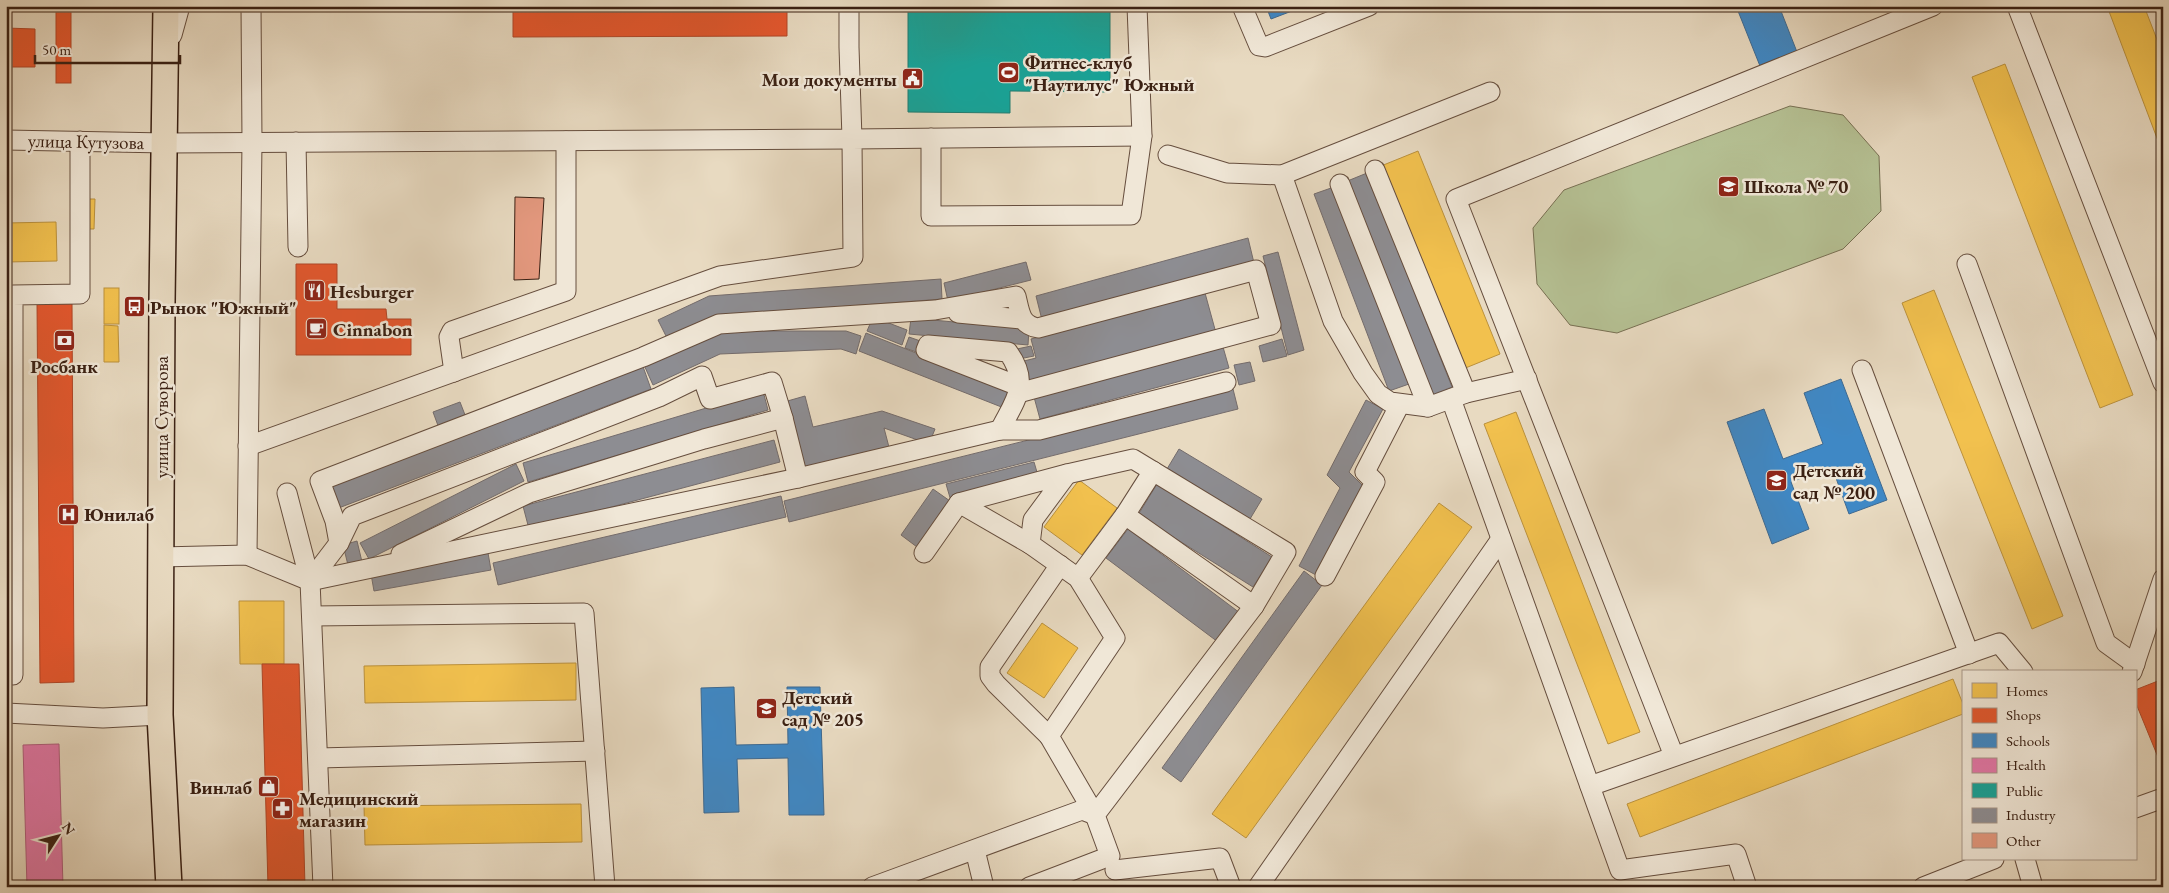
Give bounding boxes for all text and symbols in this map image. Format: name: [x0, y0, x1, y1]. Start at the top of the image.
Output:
scale bar: [35, 32, 180, 64]
text: 50 m: [42, 40, 71, 59]
place label: Фитнес-клуб "Наутилус" Южный: [1025, 50, 1194, 97]
sports icon: Фитнес-клуб "Наутилус" Южный: [997, 61, 1021, 85]
place label: Мои документы: [762, 67, 897, 92]
public building icon: Мои документы: [901, 67, 925, 91]
street label: улица Кутузова: [28, 128, 145, 155]
school or university icon: Школа № 70: [1716, 174, 1740, 198]
place label: Школа № 70: [1744, 174, 1848, 199]
restaurant icon: Hesburger: [302, 279, 326, 303]
place label: Hesburger: [330, 279, 414, 304]
bus stop icon: Рынок "Южный": [122, 295, 146, 319]
place label: Рынок "Южный": [150, 295, 297, 320]
cafe icon: Cinnabon: [305, 317, 329, 341]
place label: Cinnabon: [333, 317, 413, 342]
bank icon: Росбанк: [52, 328, 76, 352]
place label: Росбанк: [30, 354, 98, 379]
street label: улица Суворова: [149, 355, 174, 478]
place label: Детский сад № 200: [1793, 458, 1875, 505]
school or university icon: Детский сад № 200: [1765, 469, 1789, 493]
hospital icon: Юнилаб: [56, 502, 80, 526]
place label: Юнилаб: [84, 502, 155, 527]
legend: [1962, 670, 2136, 860]
text: Homes: [2006, 681, 2048, 700]
place label: Детский сад № 205: [782, 685, 864, 732]
school or university icon: Детский сад № 205: [754, 696, 778, 720]
text: Shops: [2006, 705, 2041, 724]
text: Schools: [2006, 731, 2050, 750]
text: Health: [2006, 755, 2046, 774]
place label: Винлаб: [190, 775, 252, 800]
shop icon: Винлаб: [256, 775, 280, 799]
text: Public: [2006, 781, 2043, 800]
place label: Медицинский магазин: [299, 786, 419, 833]
pharmacy icon: Медицинский магазин: [271, 797, 295, 821]
text: Industry: [2006, 805, 2056, 824]
north arrow: [32, 810, 82, 860]
text: N: [58, 818, 80, 839]
text: Other: [2006, 831, 2041, 850]

